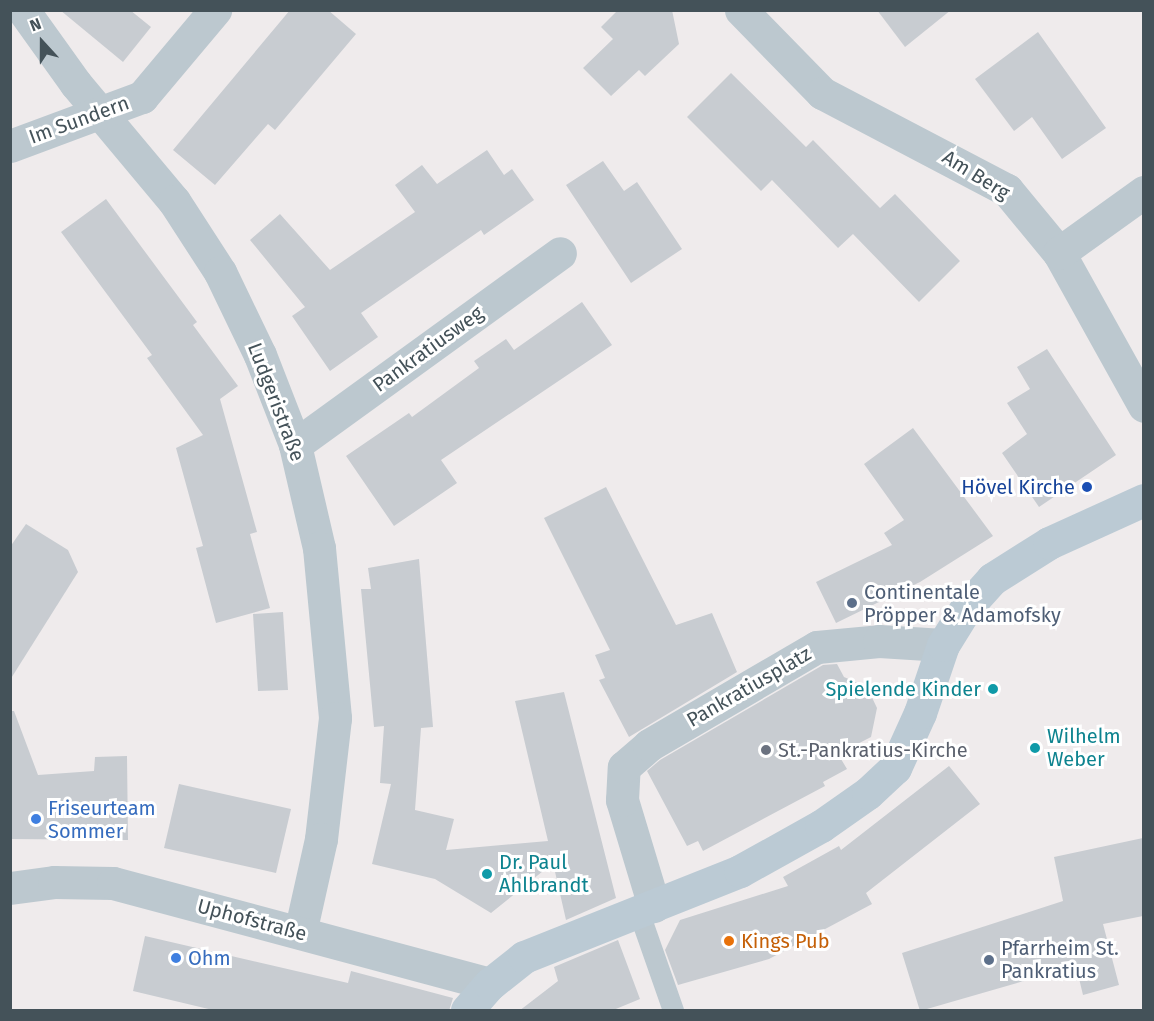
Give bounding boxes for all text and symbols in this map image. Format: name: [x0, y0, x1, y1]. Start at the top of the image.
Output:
north arrow: [12, 12, 72, 72]
text: N: [27, 14, 44, 36]
street label: Im Sundern: [26, 91, 132, 149]
street label: Am Berg: [938, 145, 1014, 205]
street label: Pankratiusweg: [368, 301, 488, 397]
street label: Ludgeristraße: [242, 339, 310, 465]
place label: Hövel Kirche: [961, 475, 1075, 499]
marker: Hövel Kirche: [1080, 480, 1094, 494]
place label: Continentale Pröpper & Adamofsky: [864, 580, 1061, 627]
marker: Continentale Pröpper & Adamofsky: [845, 596, 859, 610]
street label: Pankratiusplatz: [683, 642, 815, 732]
place label: Spielende Kinder: [825, 677, 981, 701]
marker: Spielende Kinder: [986, 682, 1000, 696]
place label: Wilhelm Weber: [1047, 724, 1121, 771]
place label: St.-Pankratius-Kirche: [778, 738, 968, 762]
marker: Wilhelm Weber: [1028, 741, 1042, 755]
marker: St.-Pankratius-Kirche: [759, 743, 773, 757]
place label: Friseurteam Sommer: [48, 796, 156, 843]
marker: Friseurteam Sommer: [29, 812, 43, 826]
place label: Dr. Paul Ahlbrandt: [499, 850, 589, 897]
marker: Dr. Paul Ahlbrandt: [480, 867, 494, 881]
street label: Uphofstraße: [195, 894, 309, 946]
place label: Kings Pub: [741, 929, 830, 953]
marker: Kings Pub: [722, 934, 736, 948]
place label: Pfarrheim St. Pankratius: [1001, 936, 1119, 983]
place label: Ohm: [188, 946, 231, 970]
marker: Ohm: [169, 951, 183, 965]
marker: Pfarrheim St. Pankratius: [982, 953, 996, 967]

